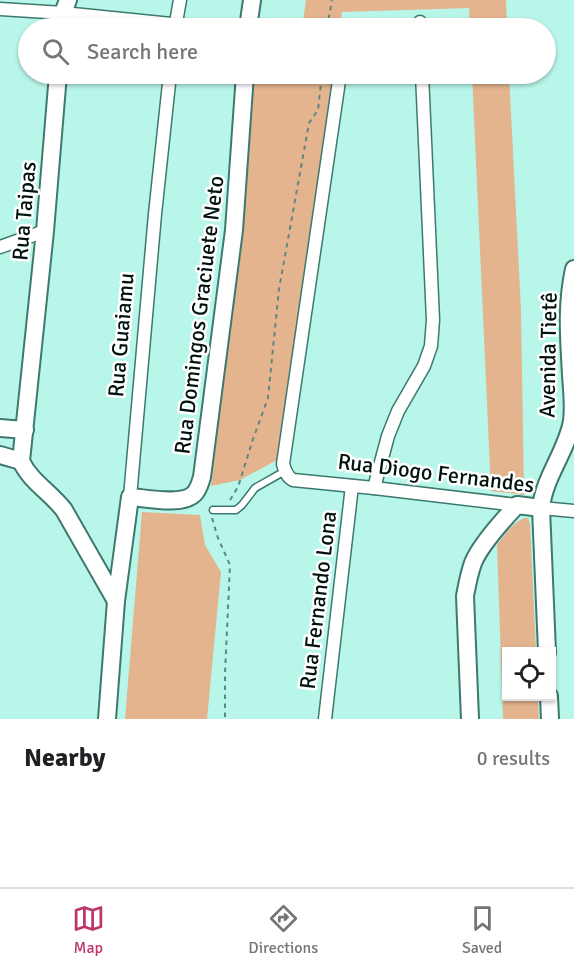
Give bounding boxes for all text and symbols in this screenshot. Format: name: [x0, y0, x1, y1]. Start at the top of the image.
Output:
search box: [18, 18, 556, 84]
icon: search: [39, 35, 72, 68]
text: Search here: [87, 38, 198, 65]
street label: Rua Taipas: [6, 160, 42, 262]
street label: Rua Domingos Graciuete Neto: [169, 174, 229, 456]
street label: Rua Guaiamu: [102, 272, 140, 398]
street label: Avenida Tietê: [533, 292, 563, 418]
street label: Rua Diogo Fernandes: [336, 448, 536, 498]
street label: Rua Fernando Lona: [294, 509, 342, 691]
map controls: [502, 647, 556, 701]
button: locate: [502, 647, 556, 701]
text: Nearby: [24, 742, 105, 774]
text: 0 results: [477, 746, 550, 771]
tab: Map: [72, 902, 105, 958]
tab: Directions: [248, 902, 318, 958]
tab: Saved: [462, 902, 502, 958]

